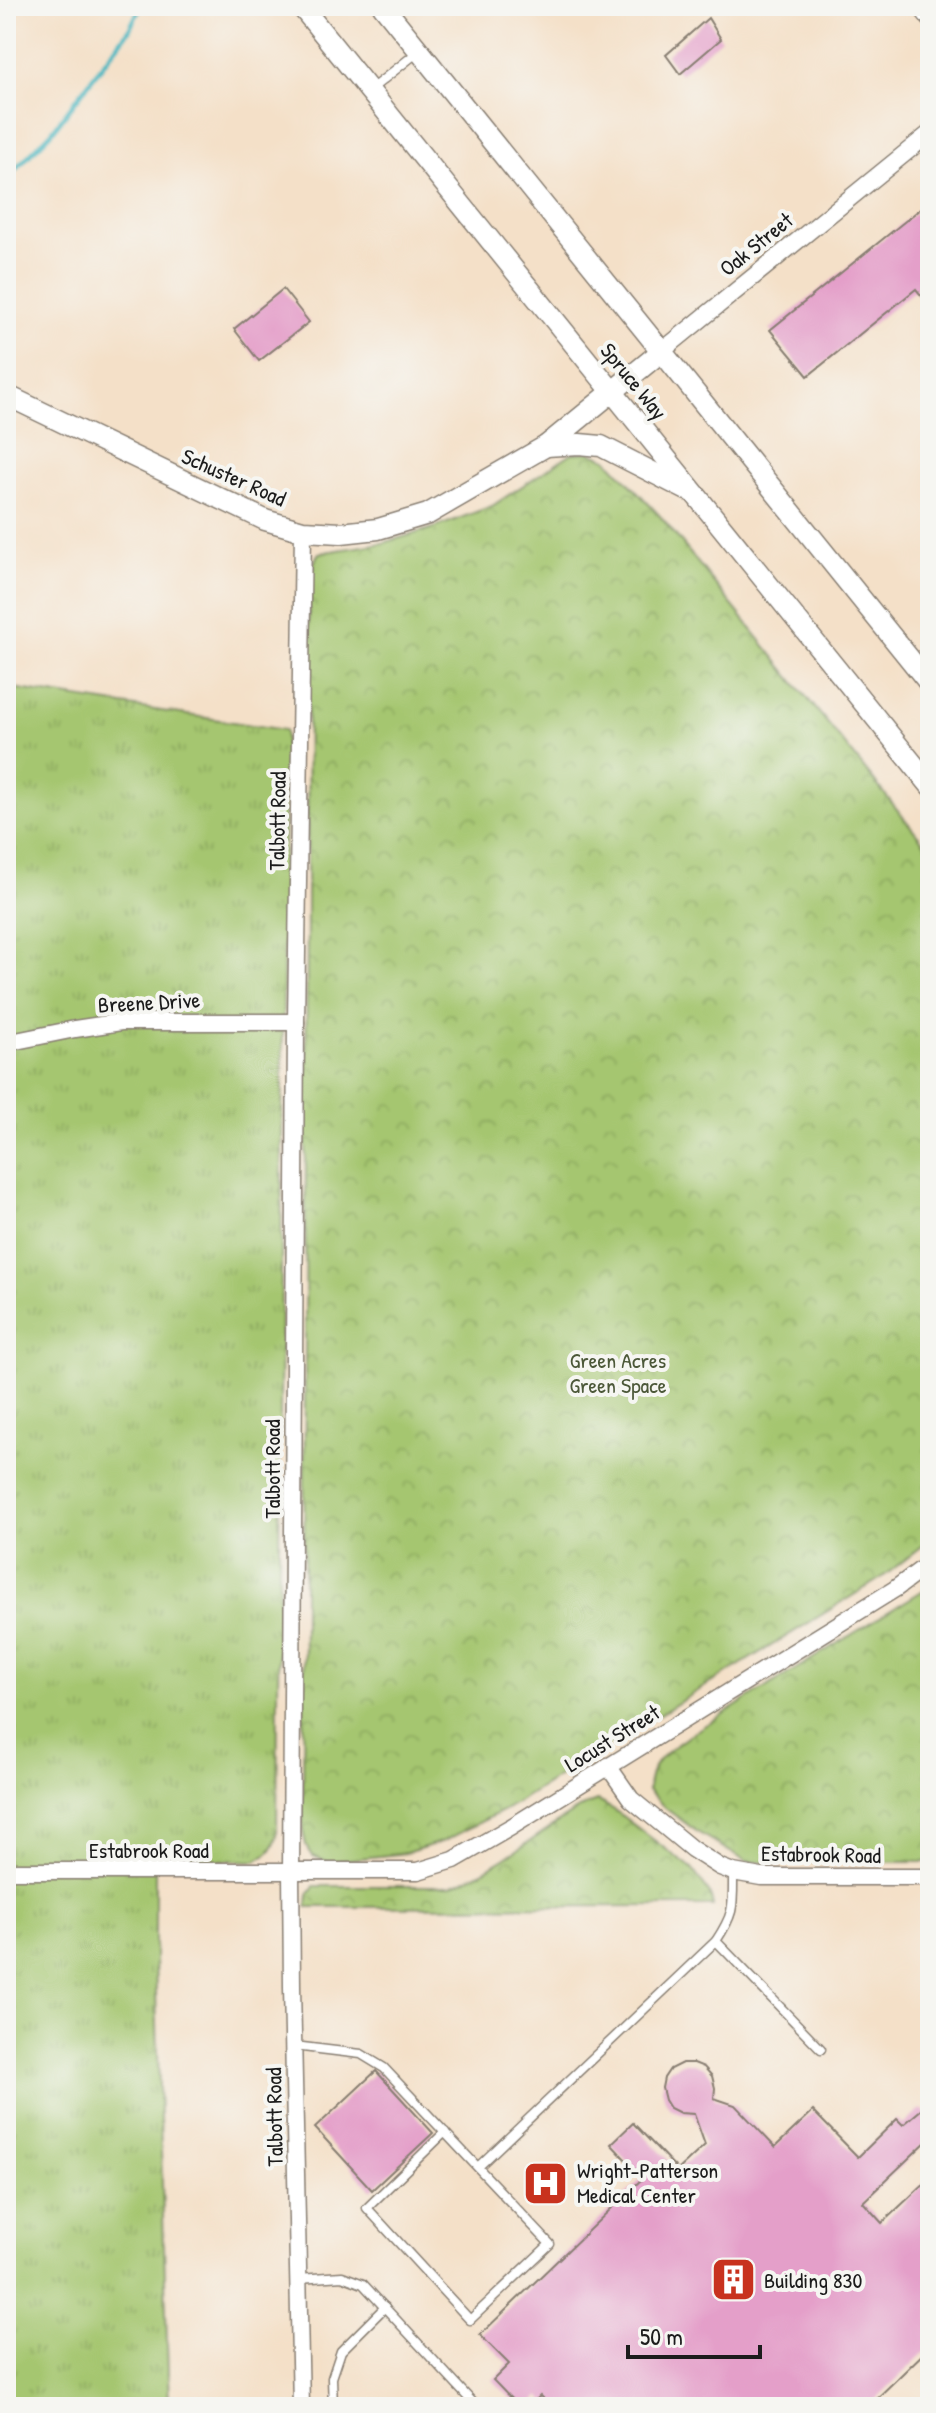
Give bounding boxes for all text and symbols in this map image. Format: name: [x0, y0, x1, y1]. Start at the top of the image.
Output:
street label: Oak Street: [713, 205, 799, 283]
street label: Spruce Way: [594, 336, 674, 426]
street label: Schuster Road: [177, 441, 291, 513]
street label: Talbott Road: [261, 771, 293, 871]
street label: Breene Drive: [97, 984, 201, 1020]
park label: Green Acres Green Space: [570, 1345, 667, 1400]
street label: Talbott Road: [257, 1419, 287, 1518]
street label: Locust Street: [559, 1697, 666, 1779]
street label: Estabrook Road: [89, 1835, 209, 1865]
street label: Estabrook Road: [761, 1838, 882, 1870]
street label: Talbott Road: [258, 2067, 290, 2167]
place label: Wright-Patterson Medical Center: [577, 2155, 718, 2210]
hospital icon: Wright-Patterson Medical Center: [522, 2159, 570, 2207]
building icon: Building 830: [709, 2256, 757, 2304]
place label: Building 830: [764, 2265, 862, 2295]
scale bar: [628, 2309, 760, 2359]
text: 50 m: [640, 2320, 683, 2352]

